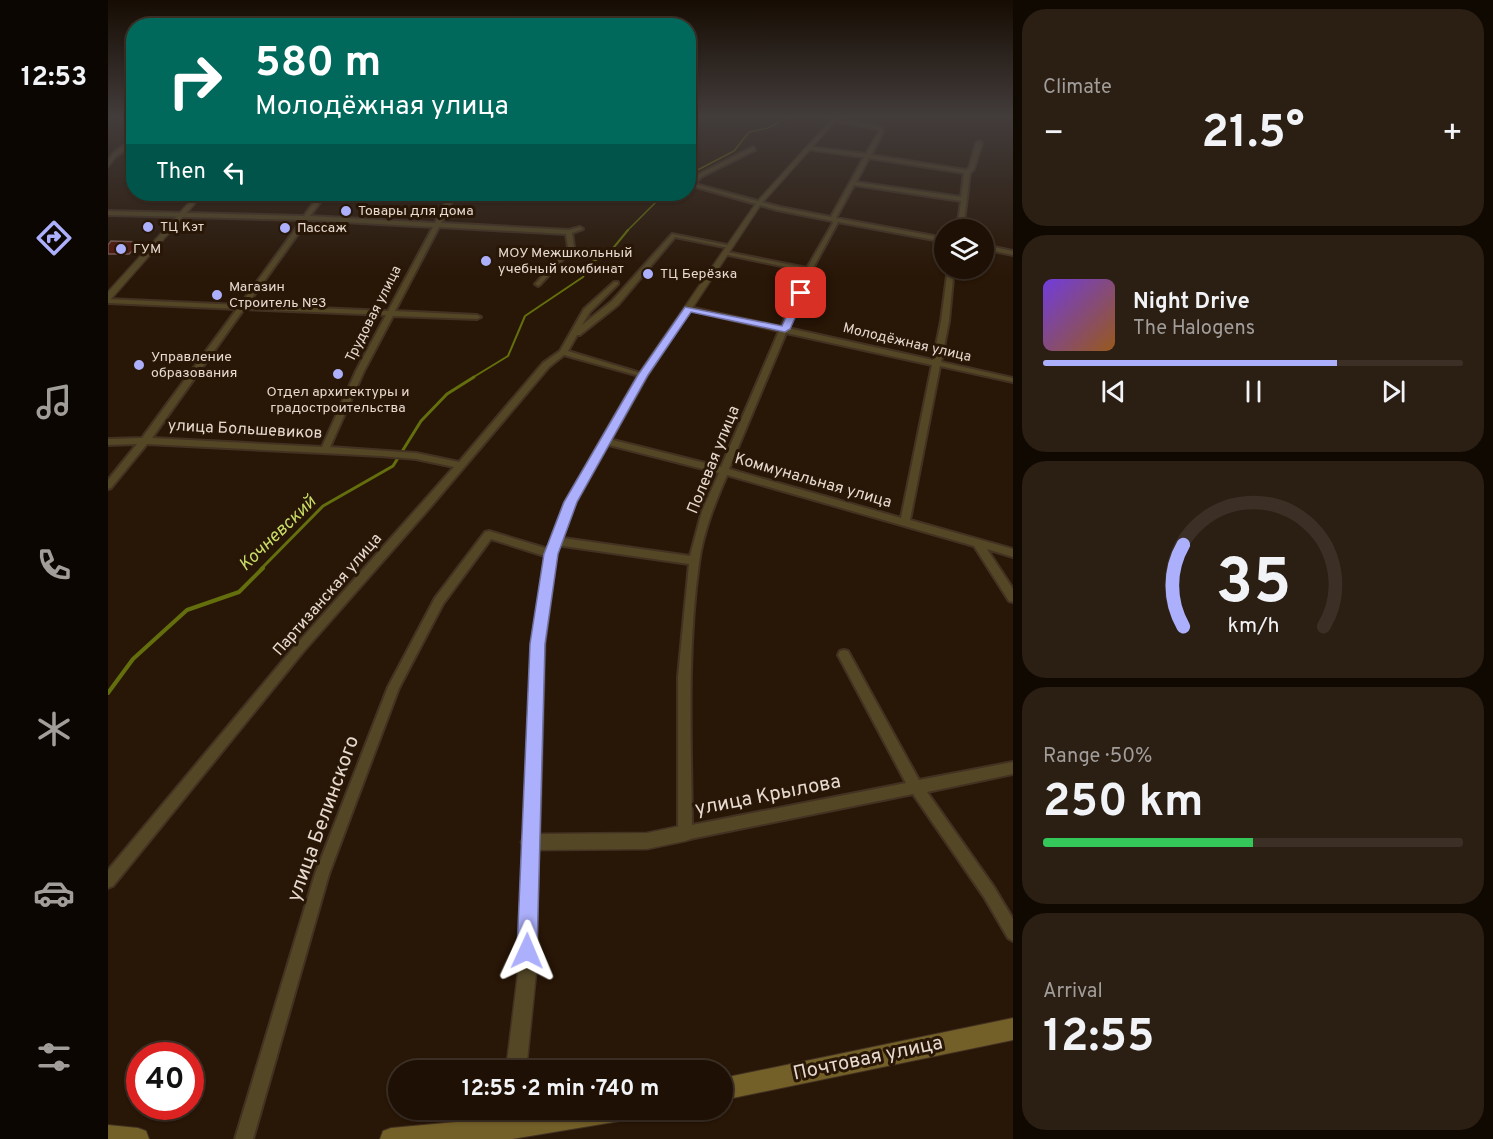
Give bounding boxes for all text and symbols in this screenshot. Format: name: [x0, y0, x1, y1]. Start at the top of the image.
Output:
text: 580 m: [255, 38, 381, 91]
icon: right: [156, 42, 234, 120]
text: 12:53: [21, 61, 87, 95]
text: Climate: [1043, 75, 1112, 101]
text: Молодёжная улица: [255, 90, 509, 124]
text: 21.5°: [1202, 106, 1304, 163]
text: −: [1043, 114, 1064, 156]
text: +: [1442, 114, 1463, 156]
icon: left: [218, 156, 251, 189]
text: Then: [156, 159, 206, 186]
place label: Товары для дома: [358, 203, 474, 220]
marker: Товары для дома: [339, 204, 353, 218]
icon: directions: [33, 217, 75, 259]
place label: ТЦ Кэт: [160, 219, 204, 236]
map controls: [934, 219, 994, 279]
button: layers: [934, 219, 994, 279]
marker: ТЦ Кэт: [141, 220, 155, 234]
place label: Пассаж: [297, 220, 347, 237]
marker: Пассаж: [278, 221, 292, 235]
place label: ГУМ: [133, 241, 161, 258]
marker: ГУМ: [114, 242, 128, 256]
place label: МОУ Межшкольный учебный комбинат: [498, 245, 633, 278]
marker: МОУ Межшкольный учебный комбинат: [479, 254, 493, 268]
street label: Трудовая улица: [342, 263, 406, 365]
place label: ТЦ Берёзка: [660, 266, 737, 283]
marker: ТЦ Берёзка: [641, 267, 655, 281]
pin: [775, 267, 826, 318]
icon: arrive: [784, 276, 817, 309]
place label: Магазин Строитель №3: [229, 279, 326, 312]
marker: Магазин Строитель №3: [210, 288, 224, 302]
text: Night Drive: [1133, 289, 1250, 316]
text: The Halogens: [1133, 316, 1255, 342]
street label: Молодёжная улица: [841, 320, 973, 366]
place label: Управление образования: [151, 349, 237, 382]
marker: Управление образования: [132, 358, 146, 372]
marker: Отдел архитектуры и градостроительства: [331, 367, 345, 381]
icon: previous: [1097, 375, 1130, 408]
icon: pause: [1237, 375, 1270, 408]
icon: next: [1377, 375, 1410, 408]
icon: music: [33, 381, 75, 423]
place label: Отдел архитектуры и градостроительства: [267, 384, 409, 417]
street label: Полевая улица: [683, 403, 745, 517]
street label: улица Большевиков: [167, 416, 323, 444]
street label: Коммунальная улица: [732, 449, 894, 513]
water label: Кочневский: [234, 491, 322, 577]
street label: Партизанская улица: [269, 530, 387, 660]
icon: phone: [33, 544, 75, 586]
text: 35: [1215, 546, 1291, 625]
text: km/h: [1227, 613, 1279, 640]
icon: climate: [33, 708, 75, 750]
street label: улица Белинского: [282, 732, 366, 906]
text: Range · 50%: [1043, 744, 1152, 770]
street label: улица Крылова: [693, 769, 843, 823]
text: 250 km: [1043, 775, 1203, 832]
icon: car: [33, 872, 75, 914]
position arrow: [495, 919, 559, 983]
text: Arrival: [1043, 979, 1103, 1005]
text: 12:55: [1043, 1010, 1154, 1067]
street label: Почтовая улица: [791, 1030, 945, 1088]
icon: filters: [33, 1036, 75, 1078]
speed limit sign: 40: [126, 1042, 204, 1120]
text: 12:55 · 2 min · 740 m: [462, 1076, 659, 1103]

